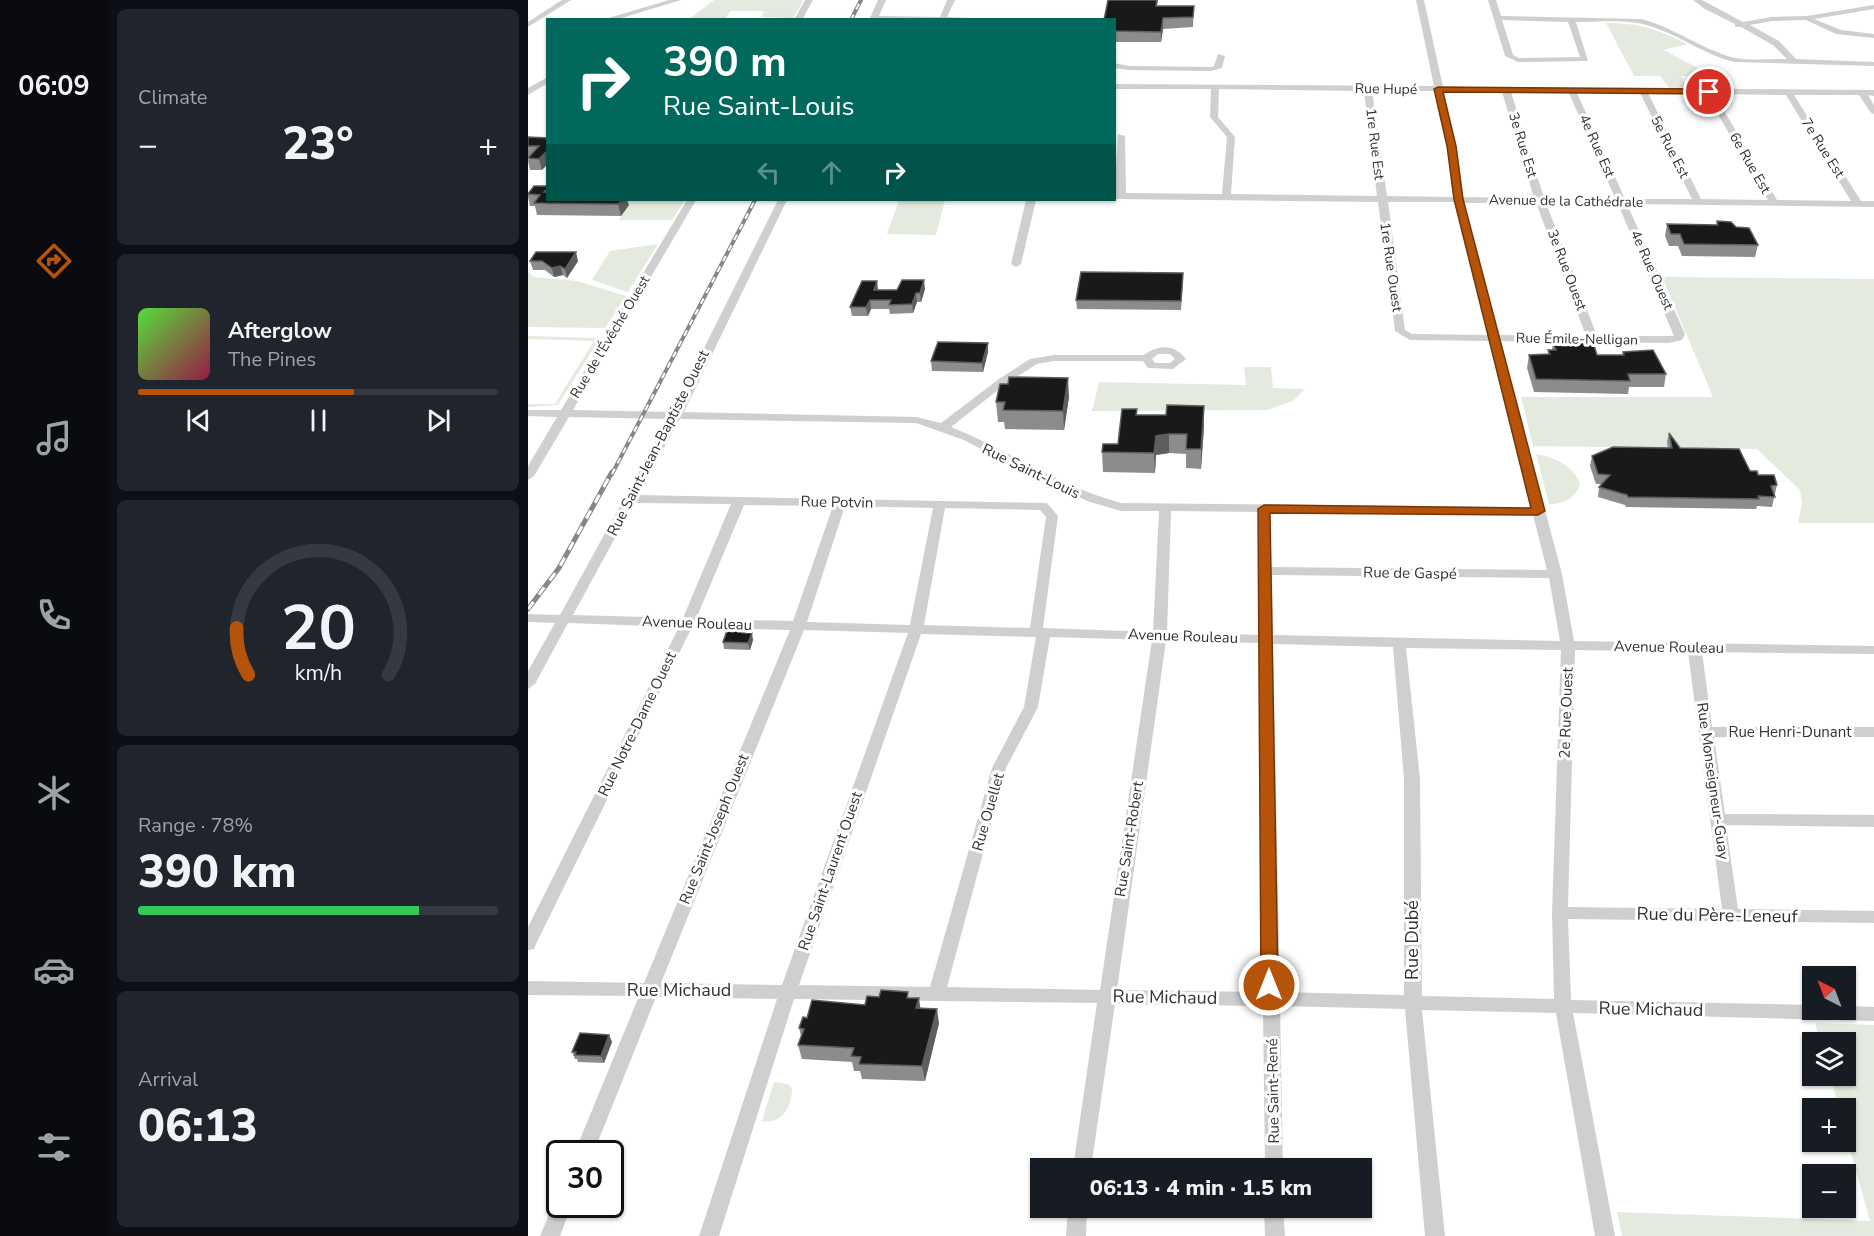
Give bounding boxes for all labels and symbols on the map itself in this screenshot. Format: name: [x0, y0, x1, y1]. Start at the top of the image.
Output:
pin: [1683, 66, 1734, 117]
street label: Rue Hupé: [1355, 79, 1417, 99]
street label: 1re Rue Est: [1361, 107, 1389, 181]
street label: 3e Rue Est: [1504, 110, 1542, 180]
street label: 4e Rue Est: [1575, 111, 1619, 181]
street label: 5e Rue Est: [1646, 113, 1694, 181]
street label: 7e Rue Est: [1797, 114, 1849, 182]
street label: 6e Rue Est: [1725, 129, 1775, 197]
street label: Avenue de la Cathédrale: [1489, 190, 1643, 212]
street label: 1re Rue Ouest: [1375, 221, 1407, 313]
street label: 3e Rue Ouest: [1543, 227, 1591, 313]
street label: 4e Rue Ouest: [1626, 227, 1678, 313]
street label: Rue de l'Évêché Ouest: [566, 272, 654, 402]
street label: Rue Émile-Nelligan: [1516, 328, 1638, 350]
street label: Rue Saint-Jean-Baptiste Ouest: [602, 346, 714, 539]
street label: Rue Saint-Louis: [979, 439, 1083, 503]
street label: Rue Potvin: [800, 491, 874, 513]
street label: Rue de Gaspé: [1363, 562, 1457, 584]
street label: Avenue Rouleau: [642, 611, 752, 635]
street label: Avenue Rouleau: [1128, 624, 1238, 648]
street label: Avenue Rouleau: [1614, 636, 1724, 658]
street label: Rue Notre-Dame Ouest: [593, 648, 681, 800]
street label: 2e Rue Ouest: [1554, 666, 1578, 759]
street label: Rue Monseigneur-Guay: [1692, 701, 1734, 861]
street label: Rue Henri-Dunant: [1728, 722, 1852, 742]
street label: Rue Saint-Joseph Ouest: [675, 750, 754, 907]
street label: Rue Ouellet: [967, 770, 1009, 853]
street label: Rue Saint-Robert: [1110, 779, 1148, 898]
street label: Rue Saint-Laurent Ouest: [793, 788, 867, 953]
street label: Rue Dubé: [1400, 900, 1424, 980]
street label: Rue du Père-Leneuf: [1636, 902, 1799, 928]
position arrow: [1237, 953, 1301, 1017]
north arrow: [1802, 966, 1856, 1020]
street label: Rue Michaud: [627, 978, 731, 1002]
street label: Rue Michaud: [1112, 984, 1218, 1010]
street label: Rue Michaud: [1598, 996, 1704, 1022]
street label: Rue Saint-René: [1262, 1038, 1284, 1144]
speed limit sign: 30: [546, 1140, 624, 1218]

